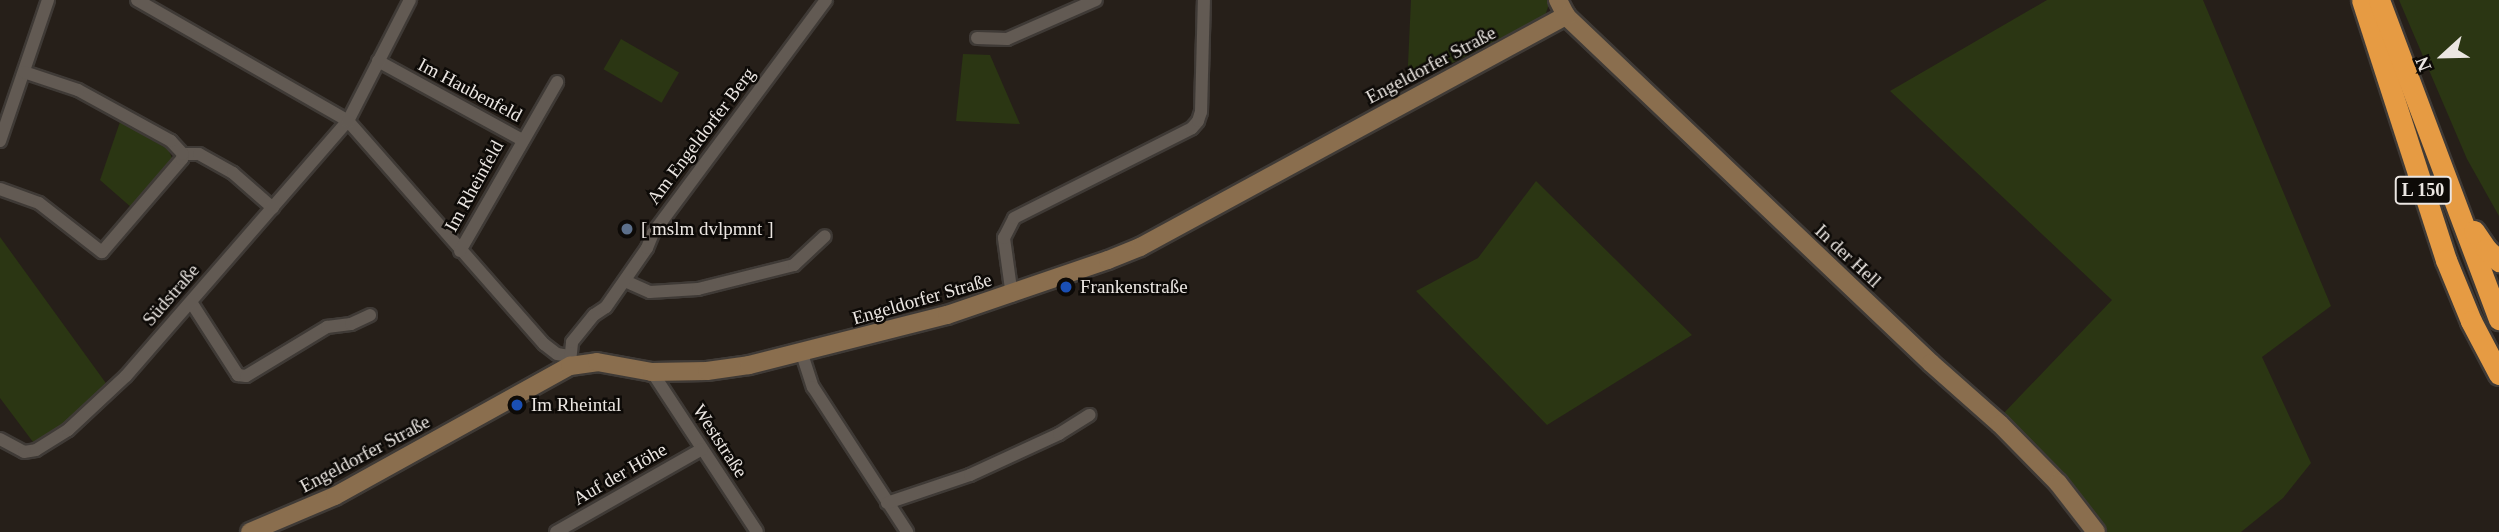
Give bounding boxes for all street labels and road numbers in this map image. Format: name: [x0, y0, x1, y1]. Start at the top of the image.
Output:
street label: Engeldorfer Straße: [1362, 21, 1500, 109]
street label: Im Haubenfeld: [414, 53, 526, 127]
street label: Am Engeldorfer Berg: [642, 63, 760, 209]
street label: Im Rheinfeld: [440, 136, 508, 236]
road number: L 150: [2393, 176, 2453, 204]
street label: In der Hell: [1810, 220, 1886, 292]
street label: Südstraße: [138, 259, 204, 331]
street label: Engeldorfer Straße: [850, 268, 994, 330]
street label: Weststraße: [688, 400, 752, 482]
street label: Engeldorfer Straße: [296, 410, 434, 498]
street label: Auf der Höhe: [569, 438, 671, 510]

